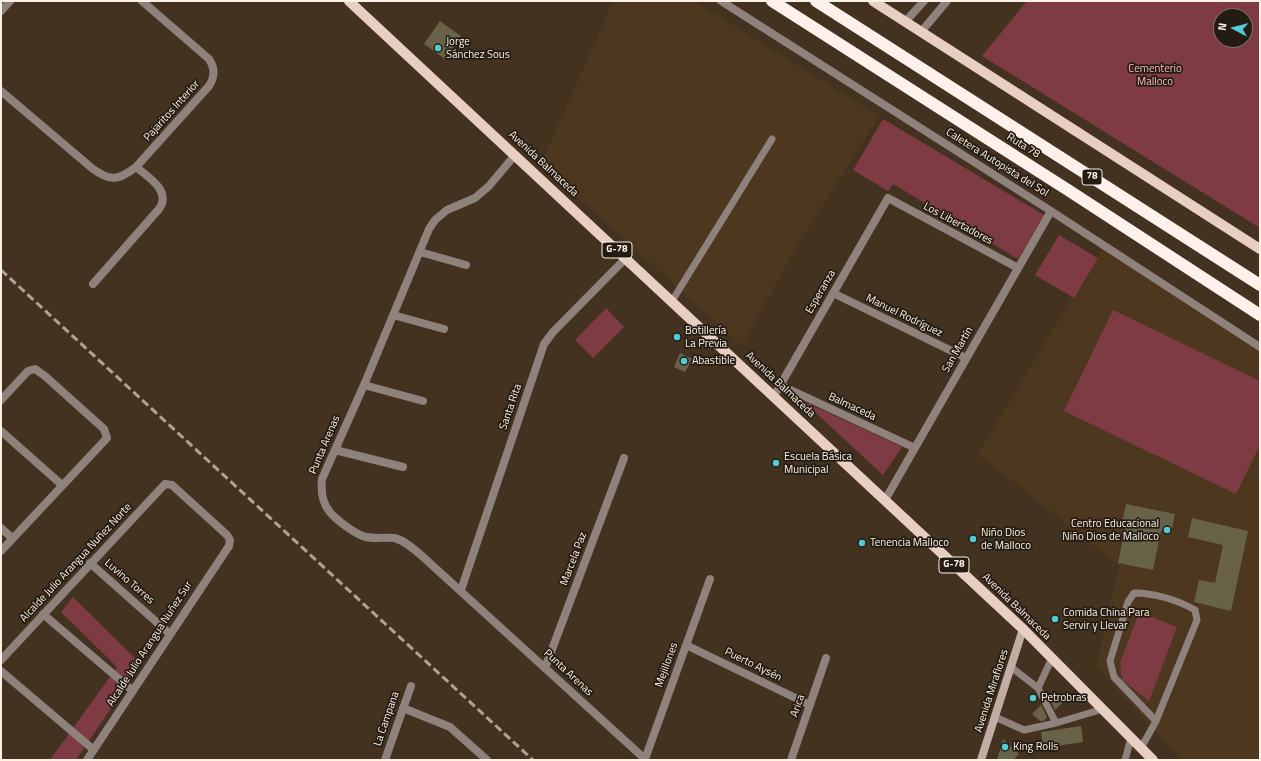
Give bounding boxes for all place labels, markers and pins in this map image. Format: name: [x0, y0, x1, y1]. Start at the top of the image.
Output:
place label: Jorge Sánchez Sous: [446, 35, 510, 61]
marker: Jorge Sánchez Sous: [433, 43, 443, 53]
place label: Botillería La Previa: [685, 324, 727, 350]
marker: Botillería La Previa: [672, 332, 682, 342]
place label: Abastible: [692, 354, 735, 368]
marker: Abastible: [679, 356, 689, 366]
place label: Escuela Básica Municipal: [784, 450, 852, 476]
marker: Escuela Básica Municipal: [771, 458, 781, 468]
place label: Centro Educacional Niño Dios de Malloco: [1062, 517, 1159, 543]
marker: Centro Educacional Niño Dios de Malloco: [1162, 525, 1172, 535]
place label: Niño Dios de Malloco: [981, 526, 1031, 552]
marker: Niño Dios de Malloco: [968, 534, 978, 544]
place label: Tenencia Malloco: [870, 536, 949, 550]
marker: Tenencia Malloco: [857, 538, 867, 548]
place label: Comida China Para Servir y Llevar: [1063, 606, 1149, 632]
marker: Comida China Para Servir y Llevar: [1050, 614, 1060, 624]
place label: Petrobras: [1041, 691, 1087, 705]
marker: Petrobras: [1028, 693, 1038, 703]
place label: King Rolls: [1013, 740, 1058, 754]
marker: King Rolls: [1000, 742, 1010, 752]

